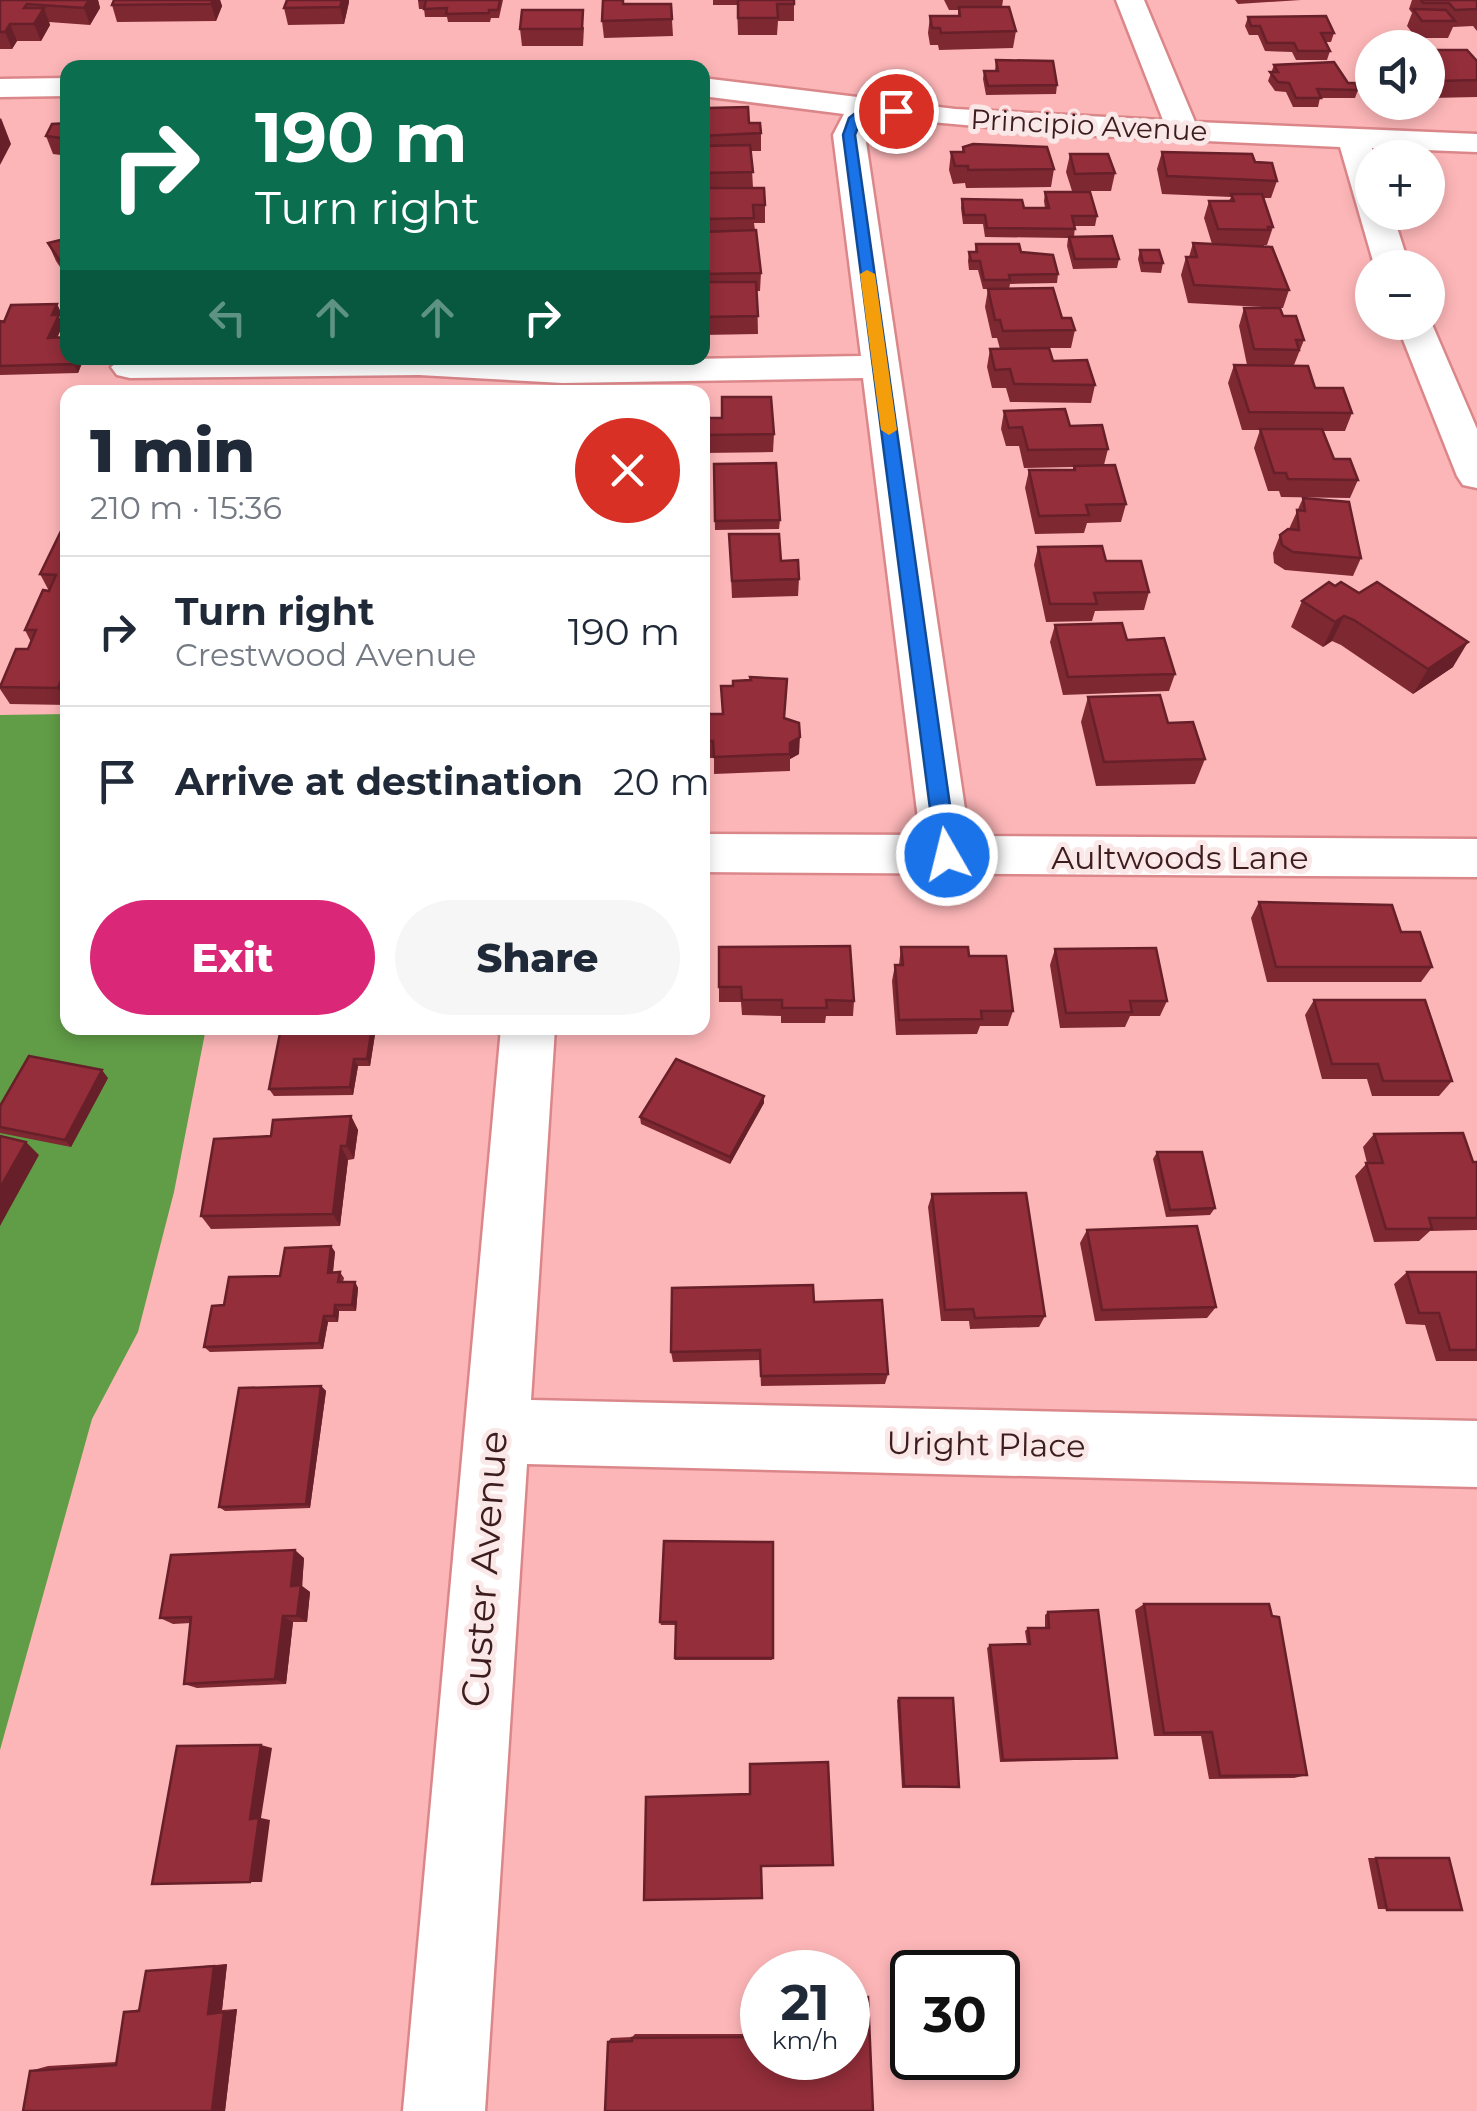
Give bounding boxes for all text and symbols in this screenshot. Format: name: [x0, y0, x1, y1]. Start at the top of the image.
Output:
map controls: [1355, 30, 1445, 340]
button: sound: [1355, 30, 1445, 120]
pin: [854, 69, 939, 154]
icon: arrive: [869, 84, 924, 139]
text: 190 m: [255, 94, 468, 180]
icon: right: [90, 100, 220, 230]
street label: Principio Avenue: [970, 102, 1208, 148]
button: +: [1355, 140, 1445, 230]
text: Turn right: [255, 180, 480, 235]
button: −: [1355, 250, 1445, 340]
icon: left: [200, 290, 255, 345]
icon: ahead: [305, 290, 360, 345]
icon: ahead: [410, 290, 465, 345]
icon: right: [515, 290, 570, 345]
text: 1 min: [90, 414, 255, 487]
button: close: [575, 418, 680, 523]
text: 210 m · 15:36: [90, 488, 282, 527]
text: Turn right: [175, 588, 374, 635]
icon: right: [90, 604, 145, 659]
text: 190 m: [568, 608, 680, 655]
text: Crestwood Avenue: [175, 635, 476, 674]
icon: arrive: [90, 754, 145, 809]
text: Arrive at destination: [175, 758, 583, 805]
text: 20 m: [613, 758, 710, 805]
position arrow: [895, 803, 999, 907]
street label: Aultwoods Lane: [1051, 838, 1309, 877]
button: Exit: [90, 900, 375, 1015]
button: Share: [395, 900, 680, 1015]
street label: Uright Place: [886, 1423, 1086, 1465]
street label: Custer Avenue: [451, 1429, 517, 1709]
speed limit sign: 30: [890, 1950, 1020, 2080]
text: 21: [780, 1972, 830, 2033]
text: km/h: [772, 2025, 838, 2055]

